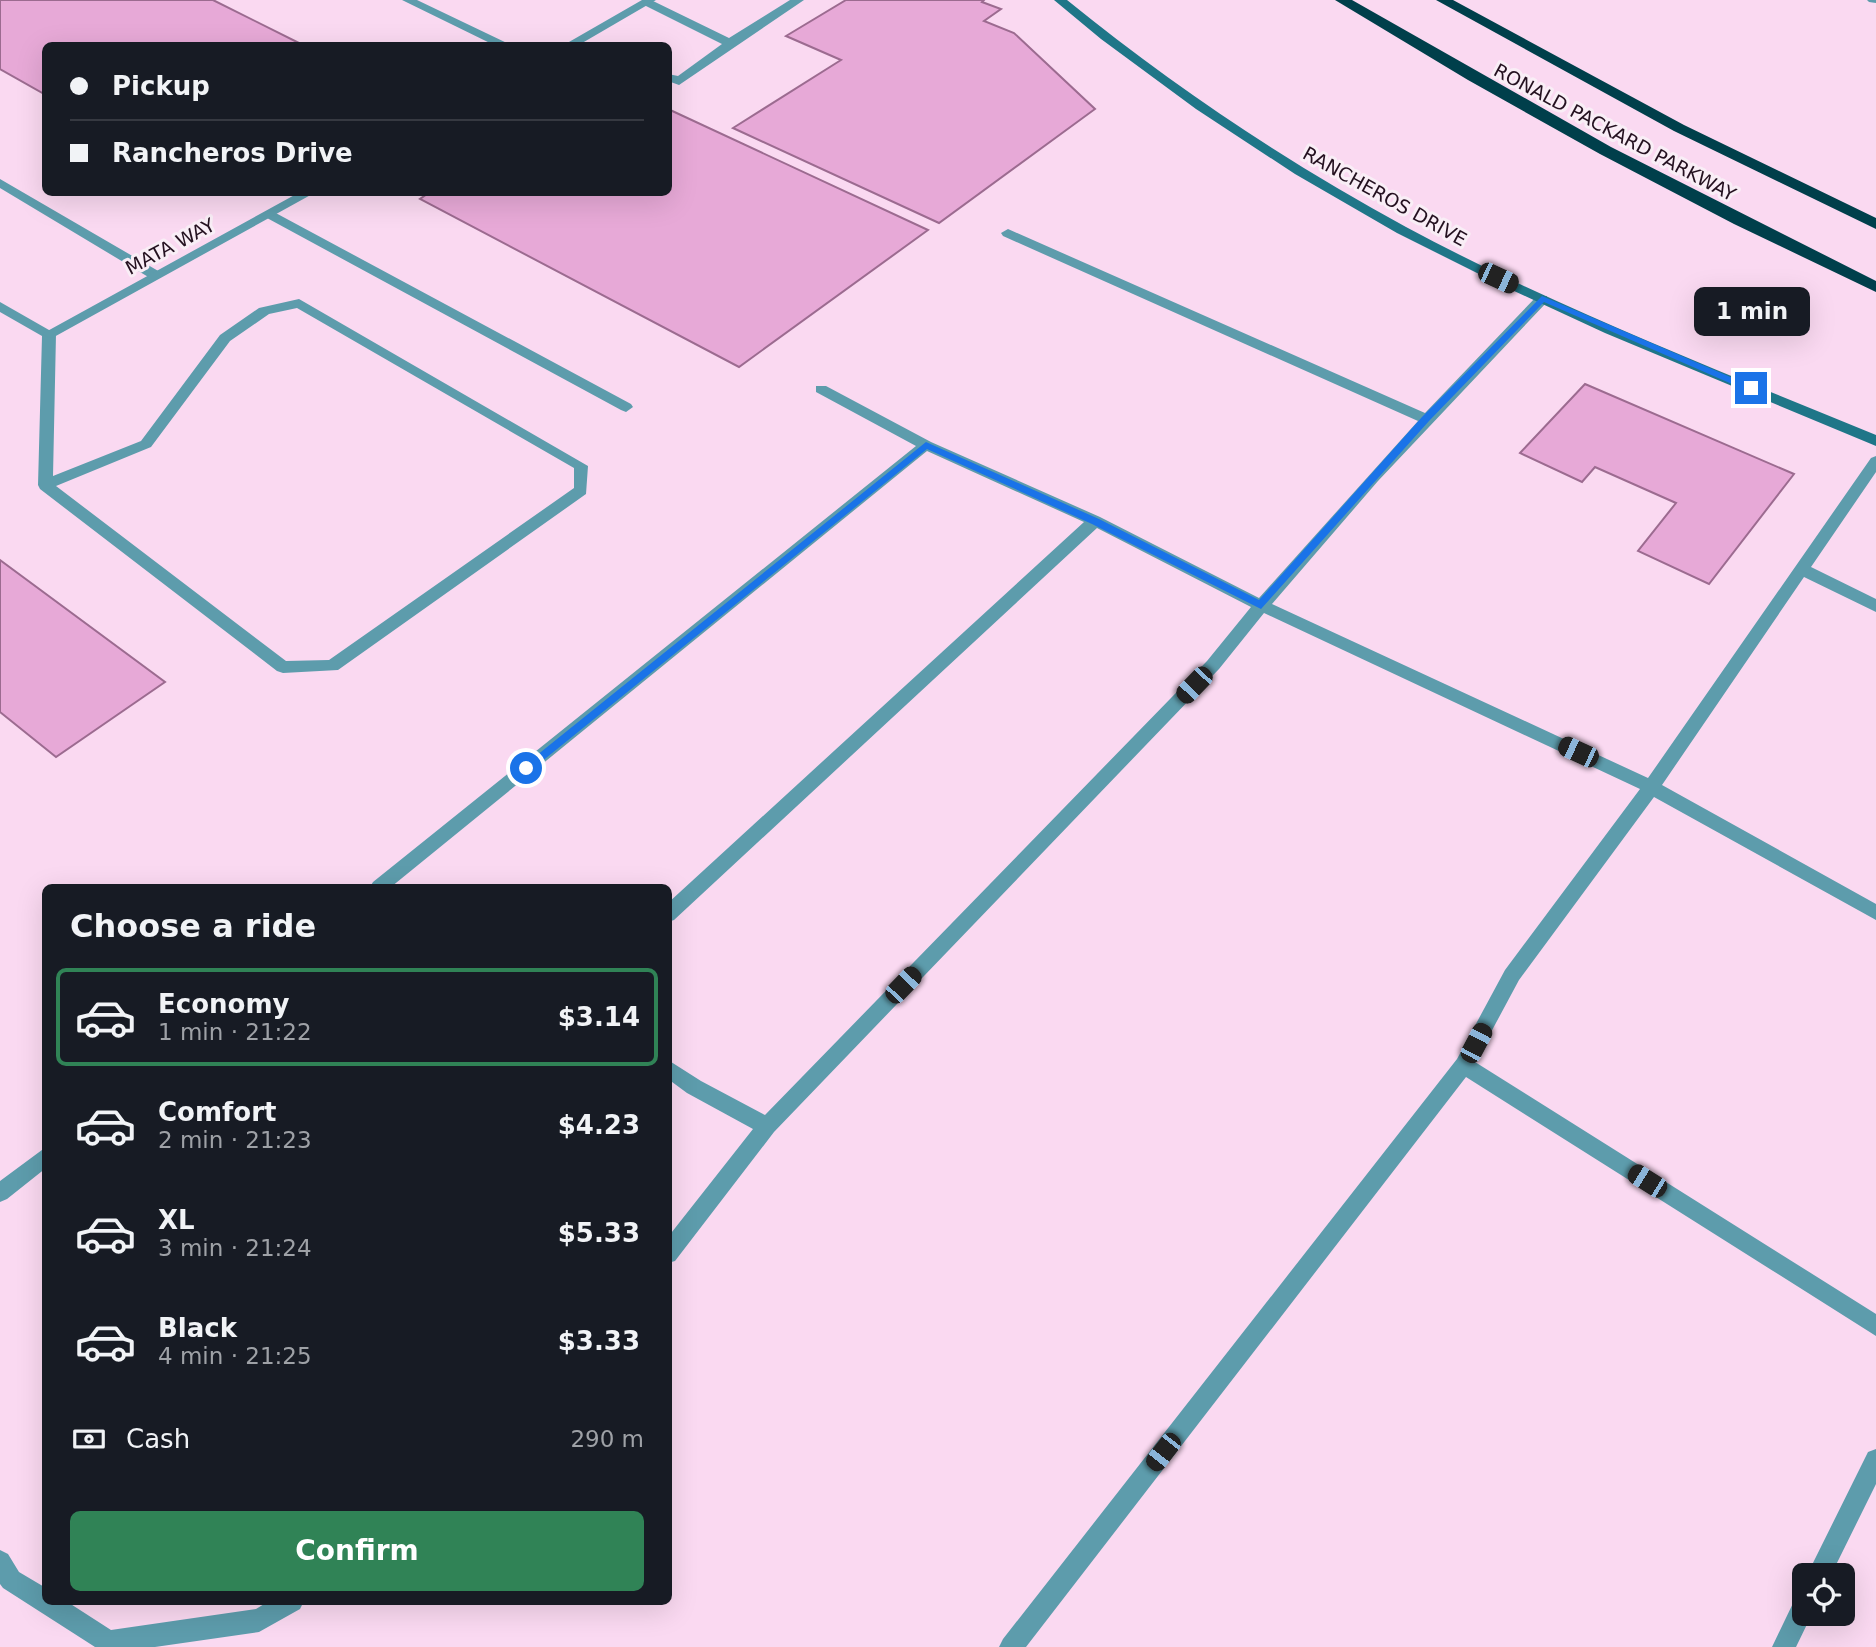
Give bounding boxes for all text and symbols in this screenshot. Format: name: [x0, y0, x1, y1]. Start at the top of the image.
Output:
street label: RONALD PACKARD PARKWAY: [1490, 59, 1740, 205]
text: Pickup: [112, 71, 210, 101]
text: Rancheros Drive: [112, 138, 353, 168]
street label: RANCHEROS DRIVE: [1299, 142, 1471, 250]
street label: MATA WAY: [122, 213, 219, 279]
car: [1475, 260, 1522, 296]
callout: 1 min: [1693, 286, 1809, 336]
text: 1 min: [1716, 298, 1788, 324]
route end: [1735, 372, 1767, 404]
car: [1172, 663, 1217, 707]
car: [1555, 734, 1602, 770]
route start: [510, 752, 542, 784]
text: Choose a ride: [70, 907, 316, 945]
car: [881, 963, 926, 1007]
icon: car: [74, 986, 137, 1049]
text: Economy: [158, 989, 289, 1019]
text: $3.14: [558, 1002, 640, 1032]
text: 1 min · 21:22: [158, 1019, 312, 1045]
car: [1457, 1020, 1496, 1066]
icon: car: [74, 1094, 137, 1157]
text: Comfort: [158, 1097, 276, 1127]
text: $4.23: [558, 1110, 640, 1140]
text: 2 min · 21:23: [158, 1127, 312, 1153]
car: [1624, 1161, 1671, 1201]
icon: car: [74, 1202, 137, 1265]
text: XL: [158, 1205, 195, 1235]
text: $5.33: [558, 1218, 640, 1248]
text: 3 min · 21:24: [158, 1235, 312, 1261]
icon: car: [74, 1310, 137, 1373]
text: Black: [158, 1313, 237, 1343]
text: $3.33: [558, 1326, 640, 1356]
text: 4 min · 21:25: [158, 1343, 312, 1369]
icon: cash: [70, 1420, 108, 1458]
text: Cash: [126, 1424, 190, 1454]
text: 290 m: [570, 1426, 644, 1452]
car: [1142, 1429, 1185, 1475]
button: Confirm: [70, 1511, 644, 1591]
map controls: [1792, 1563, 1855, 1626]
button: locate: [1792, 1563, 1855, 1626]

